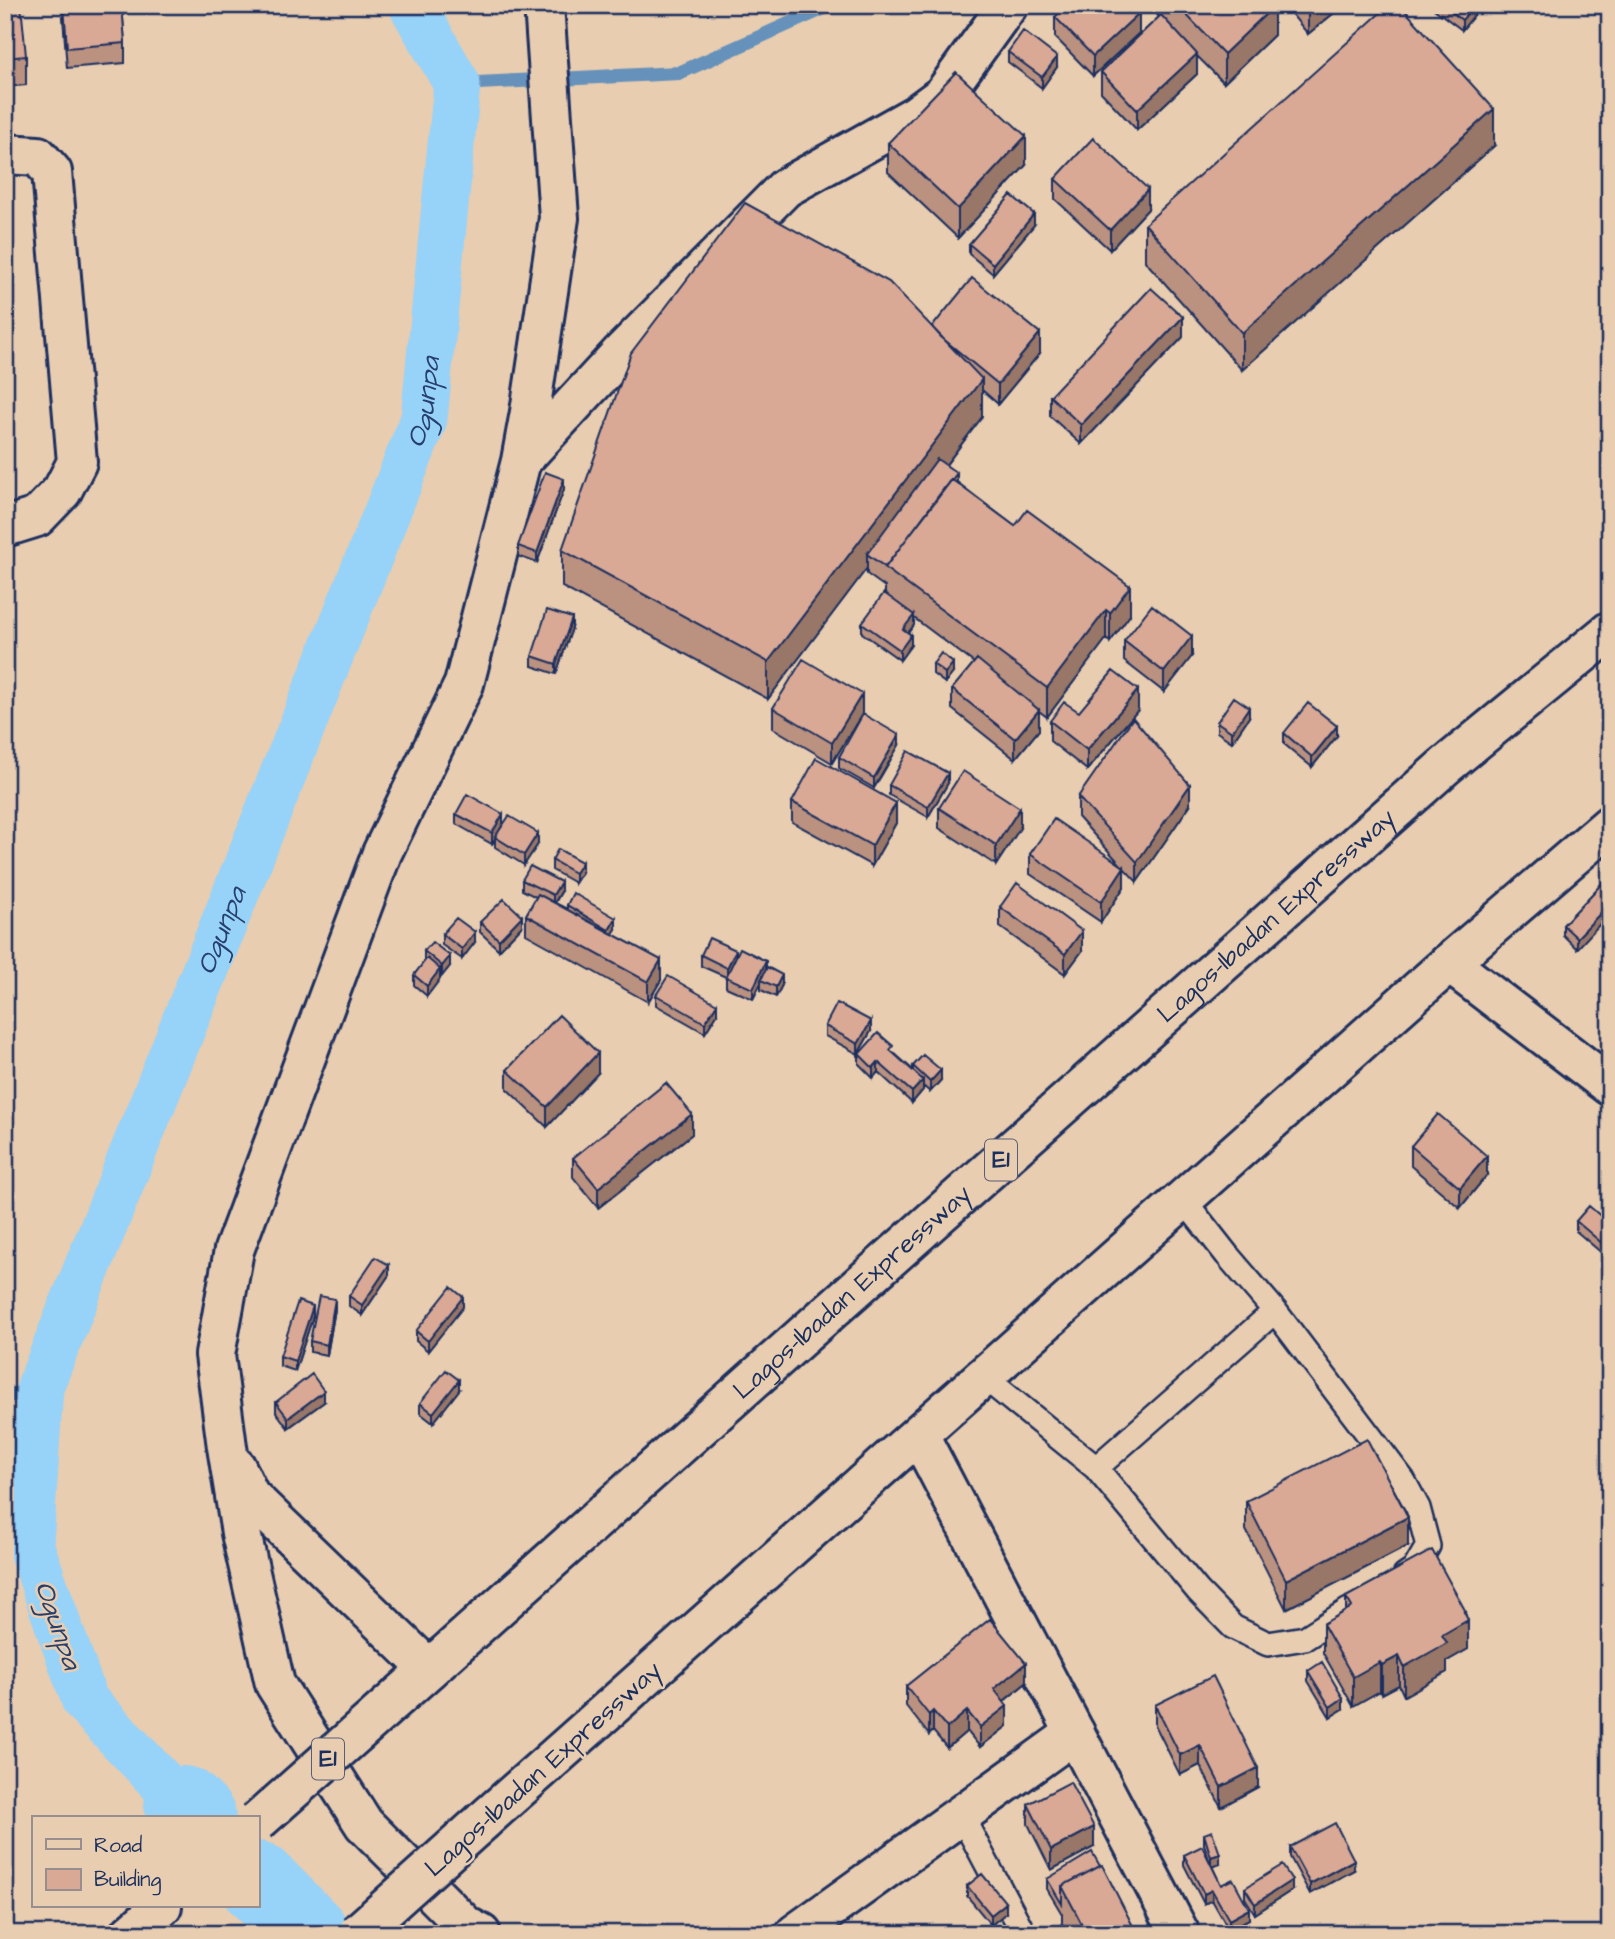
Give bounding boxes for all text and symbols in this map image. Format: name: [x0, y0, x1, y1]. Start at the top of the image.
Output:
water label: Ogunpa: [395, 353, 450, 453]
street label: Lagos-Ibadan Expressway: [1149, 800, 1404, 1031]
water label: Ogunpa: [186, 879, 257, 980]
road number: E1: [985, 1140, 1017, 1180]
street label: Lagos-Ibadan Expressway: [725, 1176, 980, 1408]
water label: Ogunpa: [24, 1576, 92, 1676]
street label: Lagos-Ibadan Expressway: [417, 1653, 671, 1887]
road number: E1: [312, 1738, 344, 1779]
legend: [32, 1816, 259, 1908]
text: Road: [94, 1831, 142, 1860]
text: Building: [94, 1865, 162, 1896]

